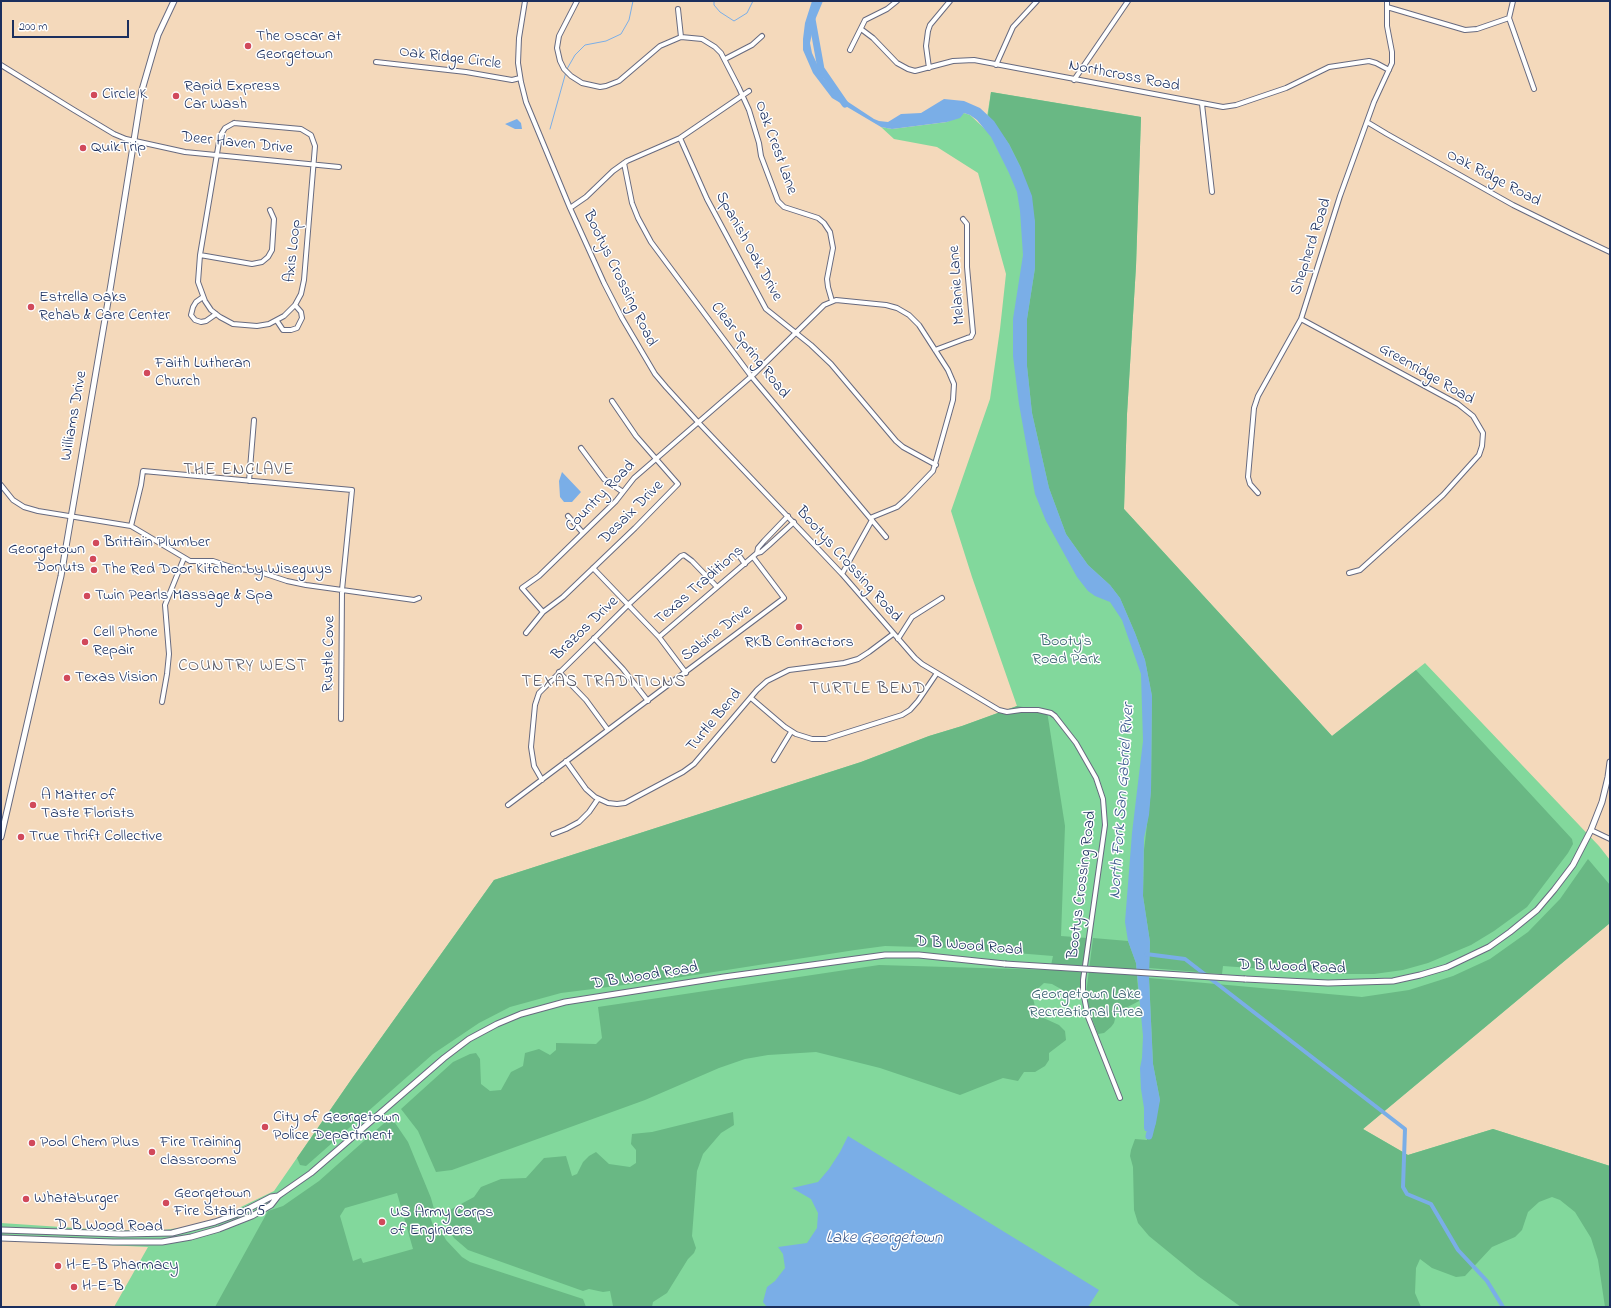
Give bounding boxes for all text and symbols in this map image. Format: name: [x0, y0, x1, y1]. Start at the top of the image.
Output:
scale bar: [14, 12, 131, 38]
text: 200 m: [19, 18, 48, 36]
place label: The Oscar at Georgetown: [256, 27, 341, 65]
marker: The Oscar at Georgetown: [243, 41, 253, 51]
street label: Oak Ridge Circle: [398, 43, 502, 75]
street label: Northcross Road: [1067, 57, 1181, 97]
place label: Rapid Express Car Wash: [184, 77, 280, 115]
place label: Circle K: [102, 85, 147, 105]
marker: Circle K: [89, 90, 99, 100]
marker: Rapid Express Car Wash: [171, 91, 181, 101]
street label: Oak Crest Lane: [749, 99, 801, 197]
street label: Deer Haven Drive: [180, 129, 294, 159]
place label: QuikTrip: [91, 138, 146, 158]
marker: QuikTrip: [78, 143, 88, 153]
street label: Oak Ridge Road: [1443, 146, 1543, 212]
street label: Spanish Oak Drive: [710, 189, 786, 305]
street label: Shepherd Road: [1287, 196, 1337, 298]
street label: Bootys Crossing Road: [578, 208, 660, 350]
street label: Axis Loop: [281, 219, 307, 283]
street label: Melanie Lane: [946, 245, 970, 325]
place label: Estrella Oaks Rehab & Care Center: [39, 288, 170, 326]
street label: Clear Spring Road: [705, 299, 793, 403]
marker: Estrella Oaks Rehab & Care Center: [26, 302, 36, 312]
street label: Greenridge Road: [1375, 340, 1477, 410]
place label: Faith Lutheran Church: [155, 354, 251, 392]
marker: Faith Lutheran Church: [142, 368, 152, 378]
street label: Williams Drive: [58, 370, 92, 462]
street label: Country Road: [562, 457, 640, 537]
district label: THE ENCLAVE: [183, 461, 295, 481]
street label: Desaix Drive: [596, 477, 668, 549]
street label: Bootys Crossing Road: [791, 503, 905, 627]
place label: Brittain Plumber: [104, 533, 210, 553]
marker: Brittain Plumber: [91, 538, 101, 548]
place label: Georgetown Donuts: [8, 540, 85, 578]
street label: Texas Traditions: [652, 542, 748, 630]
marker: Georgetown Donuts: [88, 554, 98, 564]
place label: The Red Door Kitchen by Wiseguys: [102, 560, 332, 580]
marker: The Red Door Kitchen by Wiseguys: [89, 565, 99, 575]
place label: Twin Pearls Massage & Spa: [95, 586, 273, 606]
marker: Twin Pearls Massage & Spa: [82, 591, 92, 601]
street label: Brazos Drive: [549, 593, 623, 665]
street label: Sabine Drive: [678, 601, 756, 667]
street label: Rustle Cove: [320, 616, 340, 692]
marker: RKB Contractors: [794, 622, 804, 632]
place label: Cell Phone Repair: [93, 623, 158, 661]
park label: Booty's Road Park: [1032, 632, 1100, 670]
place label: RKB Contractors: [744, 633, 854, 653]
marker: Cell Phone Repair: [80, 637, 90, 647]
district label: COUNTRY WEST: [178, 657, 308, 677]
place label: Texas Vision: [75, 668, 158, 688]
marker: Texas Vision: [62, 673, 72, 683]
district label: TEXAS TRADITIONS: [522, 673, 686, 693]
district label: TURTLE BEND: [809, 680, 927, 700]
street label: Turtle Bend: [683, 686, 747, 756]
water label: North Fork San Gabriel River: [1106, 703, 1140, 899]
place label: A Matter of Taste Florists: [41, 786, 134, 824]
marker: A Matter of Taste Florists: [28, 800, 38, 810]
street label: Bootys Crossing Road: [1064, 810, 1102, 960]
place label: True Thrift Collective: [29, 827, 163, 847]
marker: True Thrift Collective: [16, 832, 26, 842]
street label: D B Wood Road: [915, 933, 1023, 961]
street label: D B Wood Road: [1238, 957, 1346, 979]
street label: D B Wood Road: [590, 959, 700, 995]
park label: Georgetown Lake Recreational Area: [1029, 985, 1143, 1023]
place label: City of Georgetown Police Department: [273, 1108, 400, 1146]
marker: City of Georgetown Police Department: [260, 1122, 270, 1132]
place label: Pool Chem Plus: [40, 1133, 139, 1153]
place label: Fire Training classrooms: [160, 1133, 241, 1171]
marker: Pool Chem Plus: [27, 1138, 37, 1148]
marker: Fire Training classrooms: [147, 1147, 157, 1157]
place label: Georgetown Fire Station 5: [174, 1184, 265, 1222]
place label: Whataburger: [34, 1189, 118, 1209]
marker: Whataburger: [21, 1194, 31, 1204]
marker: Georgetown Fire Station 5: [161, 1198, 171, 1208]
place label: US Army Corps of Engineers: [390, 1203, 493, 1241]
street label: D B Wood Road: [55, 1216, 163, 1238]
marker: US Army Corps of Engineers: [377, 1217, 387, 1227]
water label: Lake Georgetown: [826, 1229, 942, 1249]
place label: H-E-B Pharmacy: [66, 1256, 178, 1276]
marker: H-E-B Pharmacy: [53, 1261, 63, 1271]
place label: H-E-B: [82, 1277, 124, 1297]
marker: H-E-B: [69, 1282, 79, 1292]

